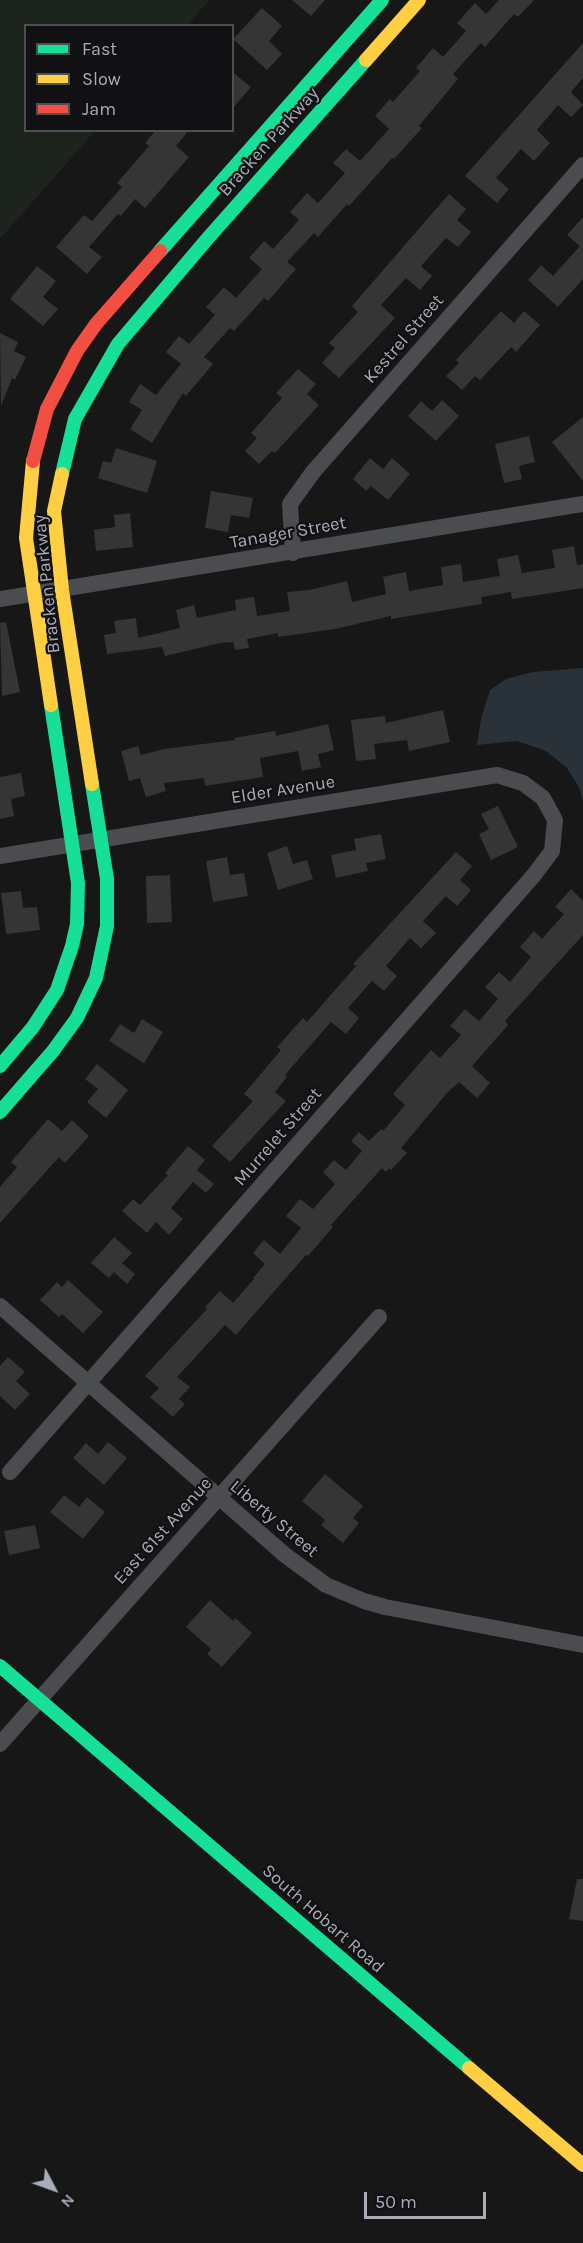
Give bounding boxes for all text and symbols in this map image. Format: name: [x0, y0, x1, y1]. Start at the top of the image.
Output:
legend: [24, 24, 234, 132]
text: Fast: [82, 38, 117, 60]
text: Slow: [82, 68, 121, 90]
street label: Bracken Parkway: [214, 83, 324, 201]
text: Jam: [82, 98, 116, 120]
street label: Kestrel Street: [359, 290, 449, 388]
street label: Tanager Street: [228, 512, 348, 554]
street label: Bracken Parkway: [29, 514, 65, 654]
street label: Elder Avenue: [229, 771, 337, 809]
street label: Murrelet Street: [229, 1083, 327, 1191]
street label: East 61st Avenue: [109, 1473, 217, 1589]
street label: Liberty Street: [225, 1476, 323, 1562]
street label: South Hobart Road: [257, 1860, 389, 1978]
north arrow: [24, 2159, 84, 2219]
scale bar: [367, 2180, 488, 2218]
text: N: [57, 2191, 79, 2212]
text: 50 m: [375, 2191, 417, 2213]

